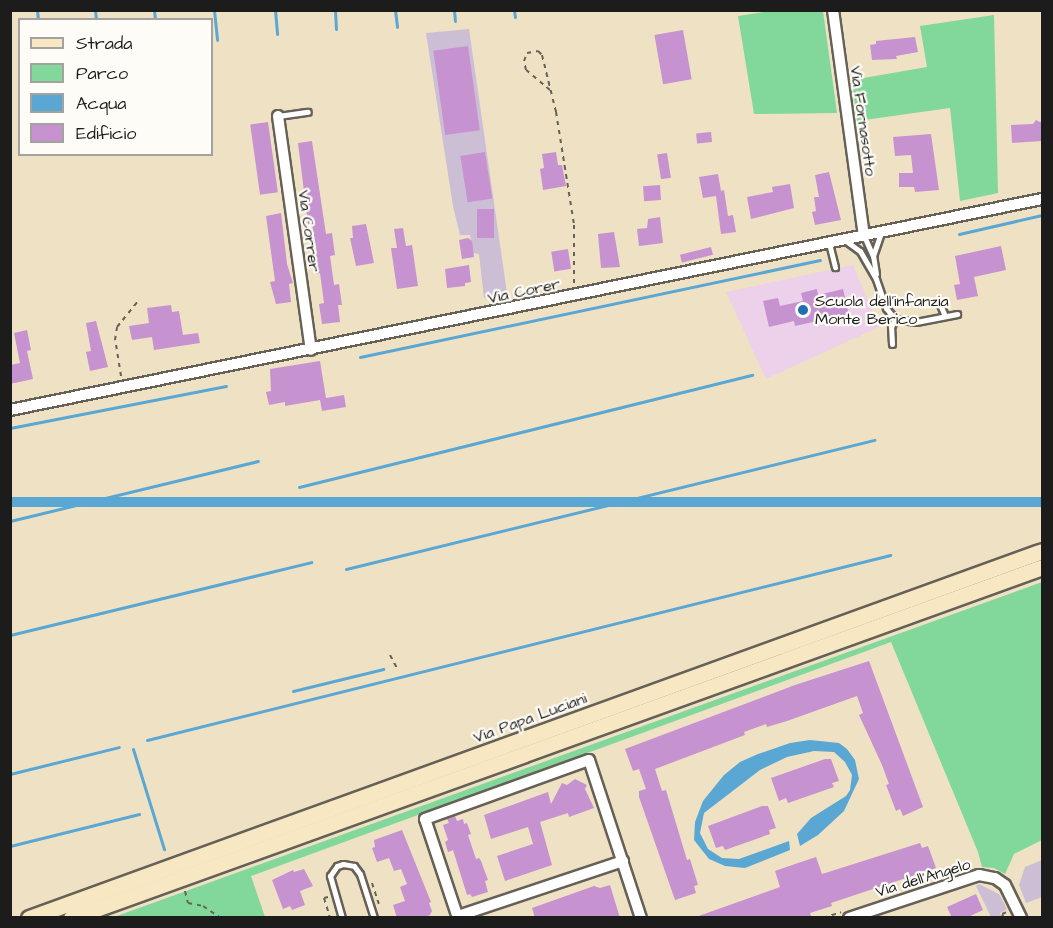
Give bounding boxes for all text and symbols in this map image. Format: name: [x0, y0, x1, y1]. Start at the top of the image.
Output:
legend: [18, 18, 213, 156]
text: Strada: [76, 31, 132, 56]
text: Parco: [76, 61, 128, 86]
street label: Via Fornasotto: [846, 65, 880, 177]
text: Acqua: [76, 91, 126, 116]
text: Edificio: [76, 121, 136, 146]
street label: Via Correr: [294, 189, 324, 273]
street label: Via Corer: [486, 274, 562, 308]
place label: Scuola dell'infanzia Monte Berico: [815, 291, 949, 329]
marker: Scuola dell'infanzia Monte Berico: [796, 303, 810, 317]
street label: Via Papa Luciani: [471, 689, 589, 747]
street label: Via dell'Angelo: [873, 854, 973, 902]

